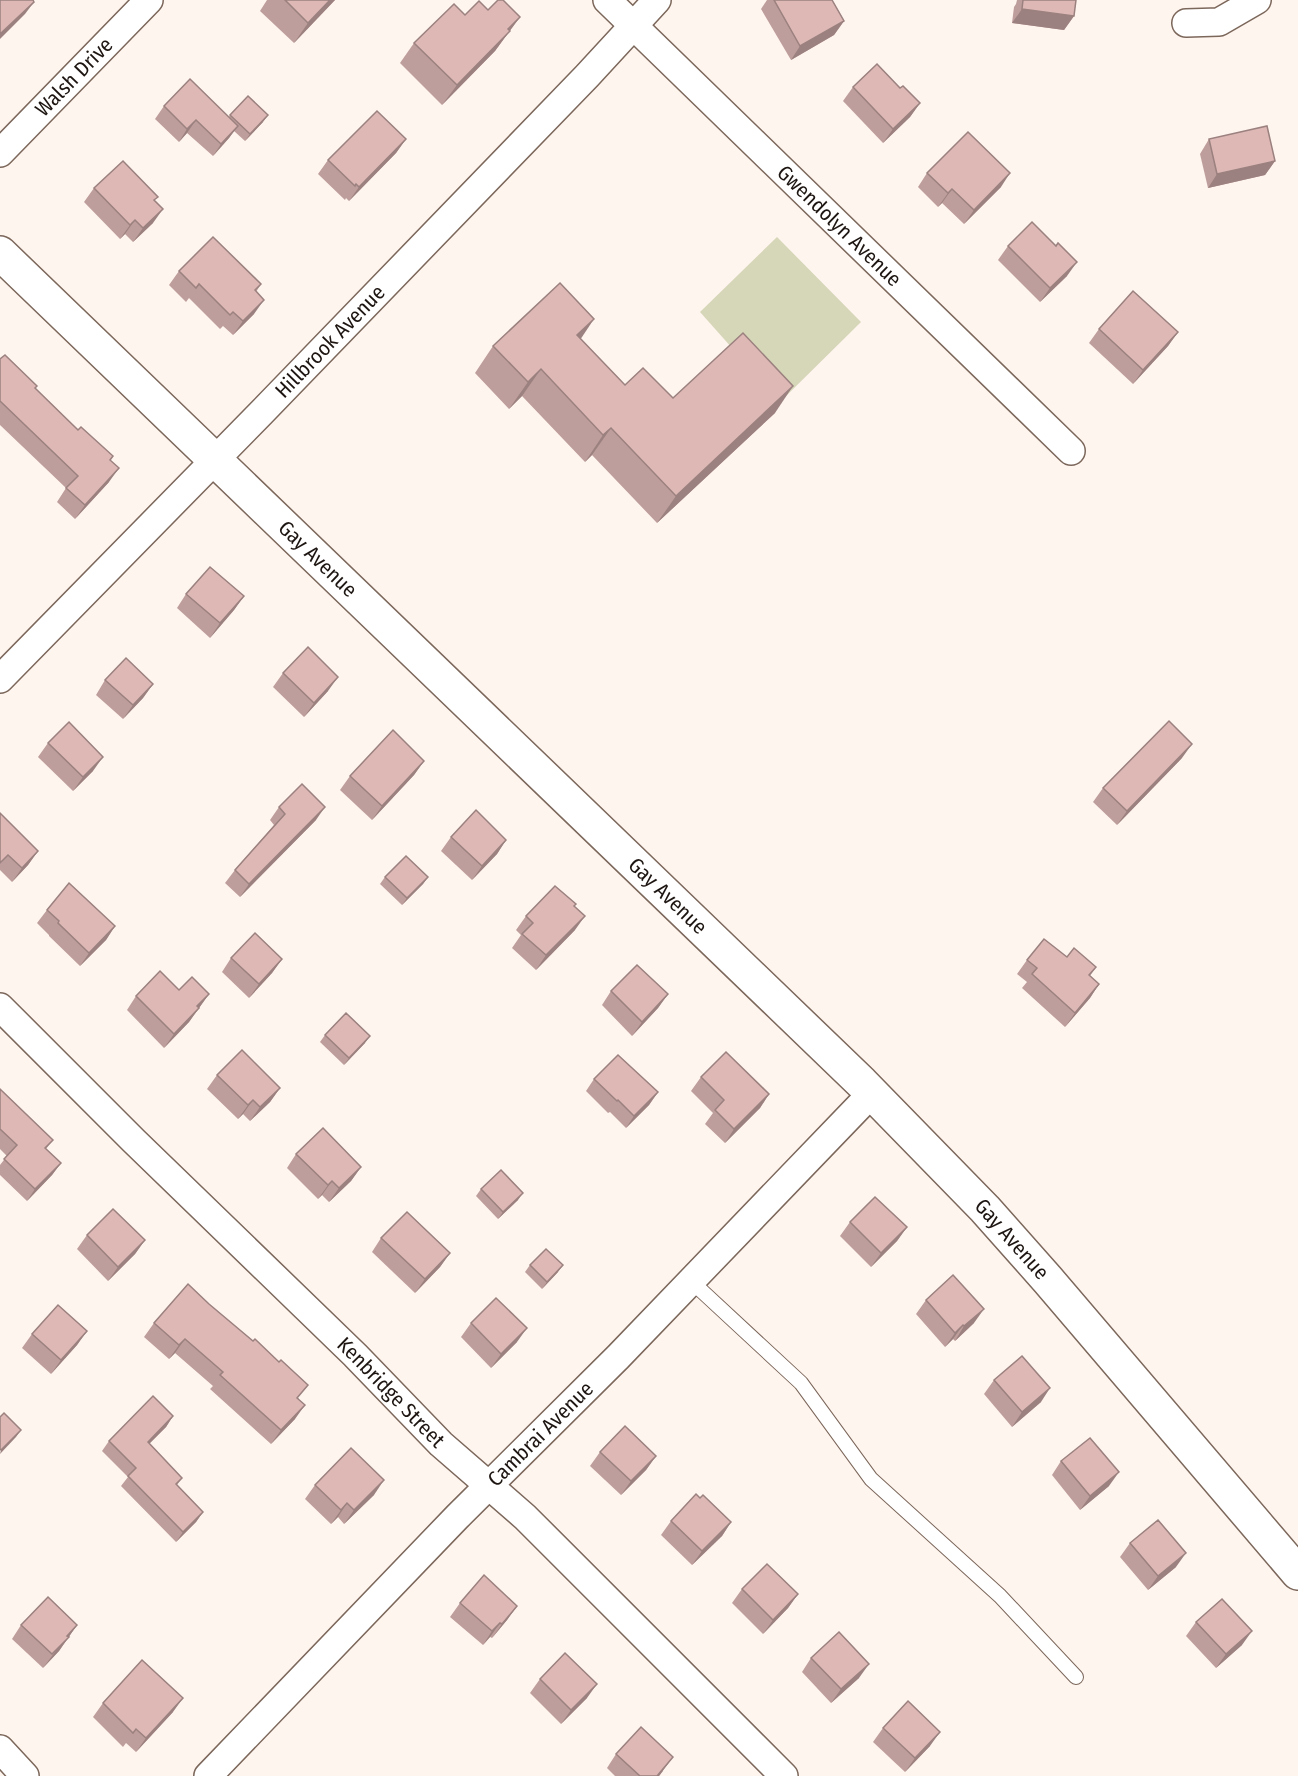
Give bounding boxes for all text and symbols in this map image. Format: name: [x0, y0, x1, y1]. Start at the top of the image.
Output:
street label: Walsh Drive: [30, 32, 118, 122]
street label: Gwendolyn Avenue: [772, 160, 907, 292]
street label: Hillbrook Avenue: [270, 280, 391, 403]
street label: Gay Avenue: [273, 515, 363, 603]
street label: Gay Avenue: [623, 852, 713, 940]
street label: Gay Avenue: [969, 1193, 1054, 1285]
street label: Kenbridge Street: [332, 1332, 450, 1453]
street label: Cambrai Avenue: [482, 1376, 599, 1492]

